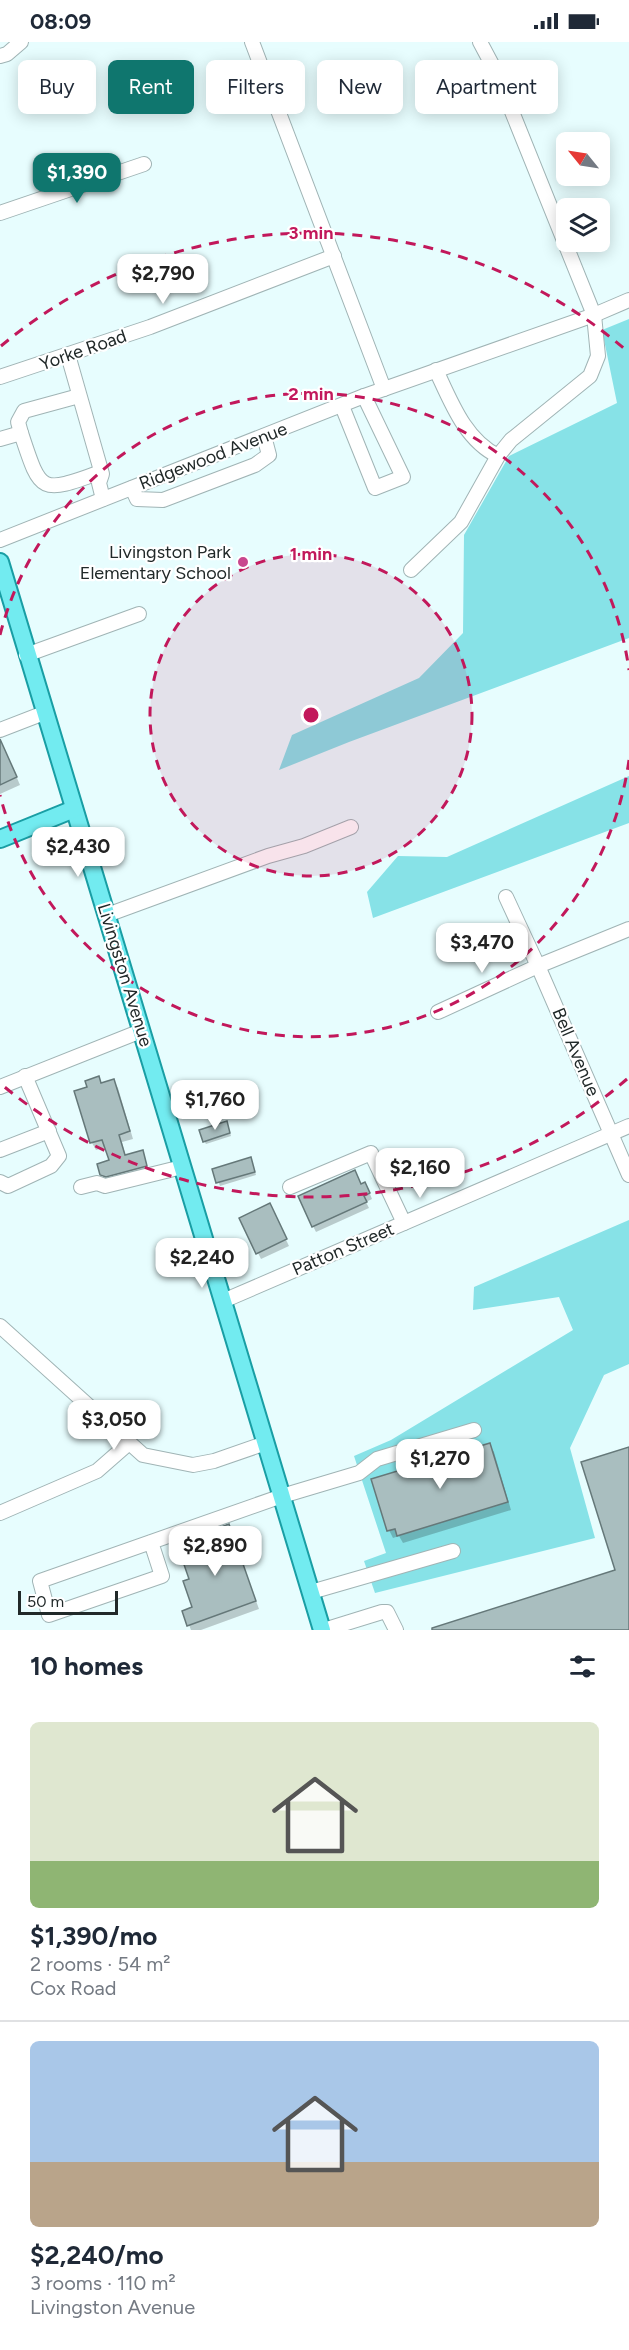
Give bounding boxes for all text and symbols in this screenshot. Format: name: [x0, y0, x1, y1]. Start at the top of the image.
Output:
text: 08:09: [30, 8, 91, 35]
chip: Buy: [18, 60, 96, 114]
chip: Rent: [108, 60, 194, 114]
chip: Filters: [206, 60, 305, 114]
chip: New: [317, 60, 403, 114]
chip: Apartment: [415, 60, 558, 114]
north arrow: [556, 132, 610, 186]
map controls: [556, 132, 610, 252]
pin: $1,390: [28, 153, 126, 204]
text: $1,390: [47, 160, 107, 184]
button: layers: [556, 198, 610, 252]
text: 3 min: [289, 222, 333, 244]
pin: $2,790: [114, 254, 212, 305]
text: $2,790: [131, 261, 195, 285]
street label: Yorke Road: [37, 325, 129, 375]
text: 2 min: [288, 383, 334, 405]
street label: Ridgewood Avenue: [136, 418, 290, 494]
place label: Livingston Park Elementary School: [80, 541, 231, 584]
text: 1 min: [290, 543, 332, 565]
marker: Livingston Park Elementary School: [236, 555, 250, 569]
centre of rings: [301, 705, 321, 725]
pin: $2,430: [29, 827, 127, 878]
text: $2,430: [46, 834, 110, 858]
street label: Livingston Avenue: [93, 901, 157, 1049]
pin: $3,470: [433, 923, 531, 974]
text: $3,470: [450, 930, 514, 954]
street label: Bell Avenue: [547, 1004, 605, 1100]
pin: $1,760: [166, 1080, 264, 1131]
text: $1,760: [185, 1087, 245, 1111]
pin: $2,160: [371, 1148, 469, 1199]
text: $2,160: [390, 1155, 450, 1179]
street label: Patton Street: [289, 1218, 397, 1280]
pin: $2,240: [153, 1238, 251, 1289]
text: $2,240: [170, 1245, 235, 1269]
pin: $3,050: [65, 1400, 163, 1451]
text: $3,050: [82, 1407, 146, 1431]
pin: $1,270: [391, 1439, 489, 1490]
text: $1,270: [410, 1446, 470, 1470]
pin: $2,890: [166, 1526, 264, 1577]
text: $2,890: [183, 1533, 247, 1557]
scale bar: [18, 1588, 118, 1616]
text: 50 m: [27, 1592, 64, 1611]
text: 10 homes: [30, 1650, 143, 1682]
icon: filters: [566, 1650, 599, 1683]
icon: home: [261, 1761, 369, 1869]
text: $1,390/mo: [30, 1920, 157, 1952]
text: 2 rooms · 54 m²: [30, 1952, 170, 1976]
text: Cox Road: [30, 1976, 116, 2000]
icon: home: [261, 2080, 369, 2188]
text: $2,240/mo: [30, 2239, 164, 2271]
text: 3 rooms · 110 m²: [30, 2271, 176, 2295]
text: Livingston Avenue: [30, 2295, 195, 2319]

